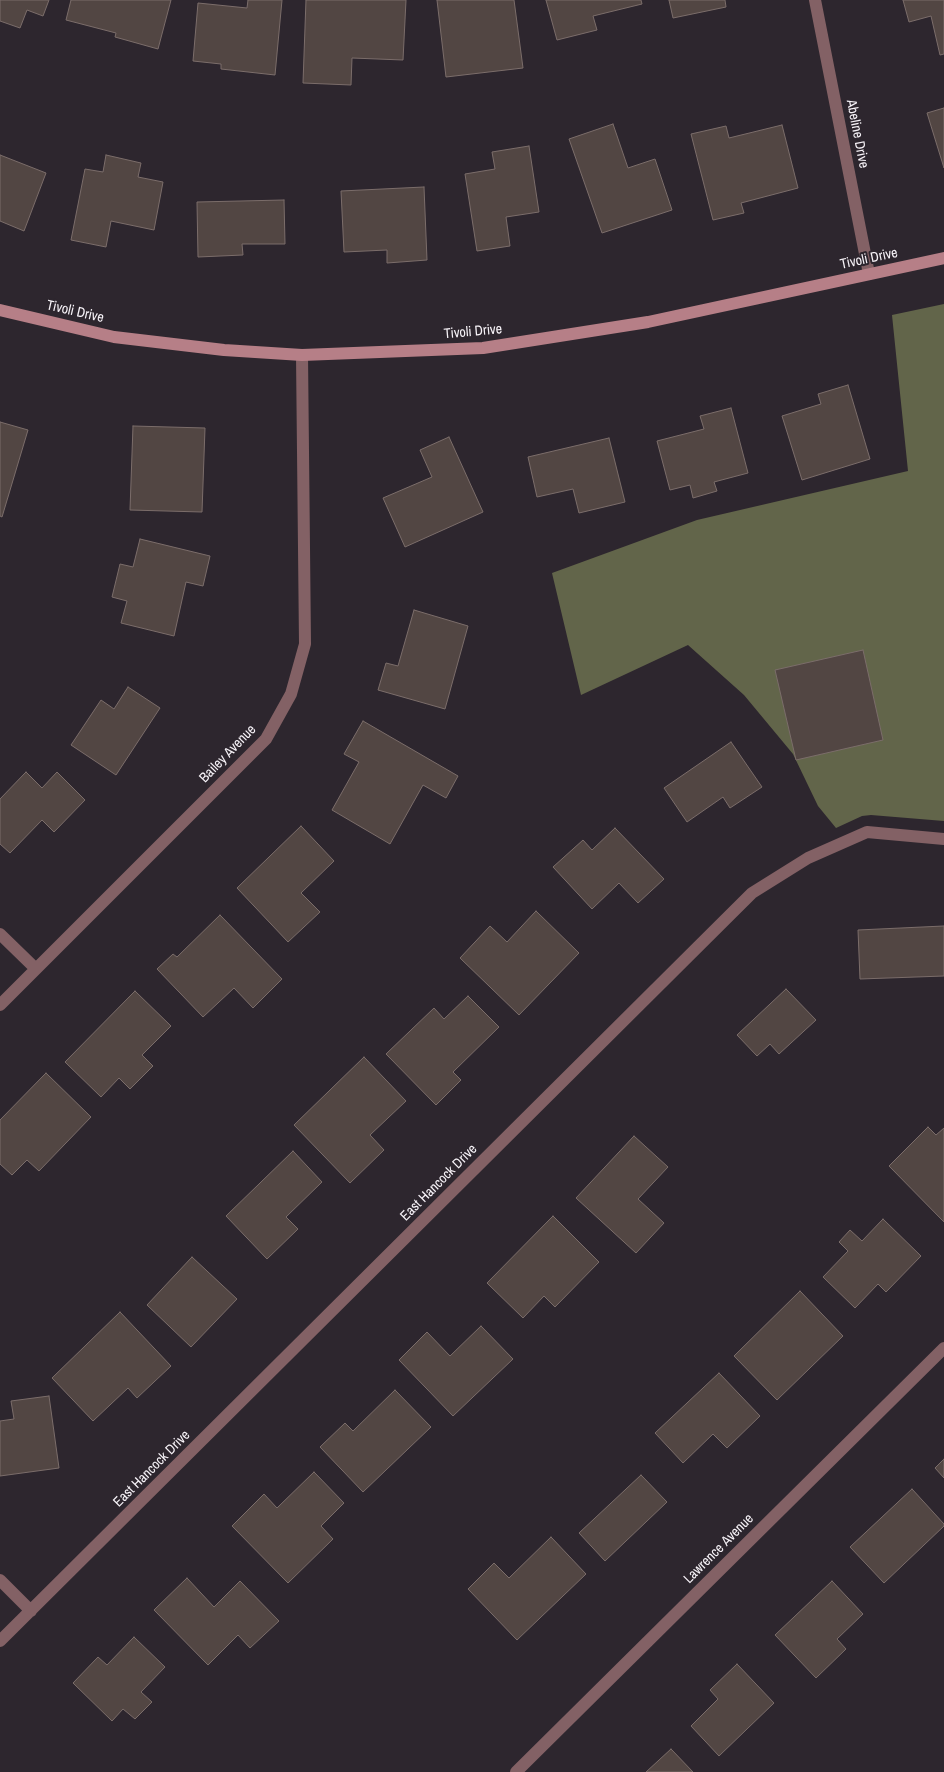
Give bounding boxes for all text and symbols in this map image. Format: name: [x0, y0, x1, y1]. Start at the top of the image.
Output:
street label: Abeline Drive: [842, 98, 872, 170]
street label: Tivoli Drive: [839, 245, 899, 273]
street label: Tivoli Drive: [45, 297, 105, 327]
street label: Tivoli Drive: [443, 321, 503, 343]
street label: Bailey Avenue: [196, 722, 260, 786]
street label: East Hancock Drive: [397, 1141, 481, 1225]
street label: East Hancock Drive: [110, 1427, 194, 1511]
street label: Lawrence Avenue: [681, 1511, 757, 1587]

